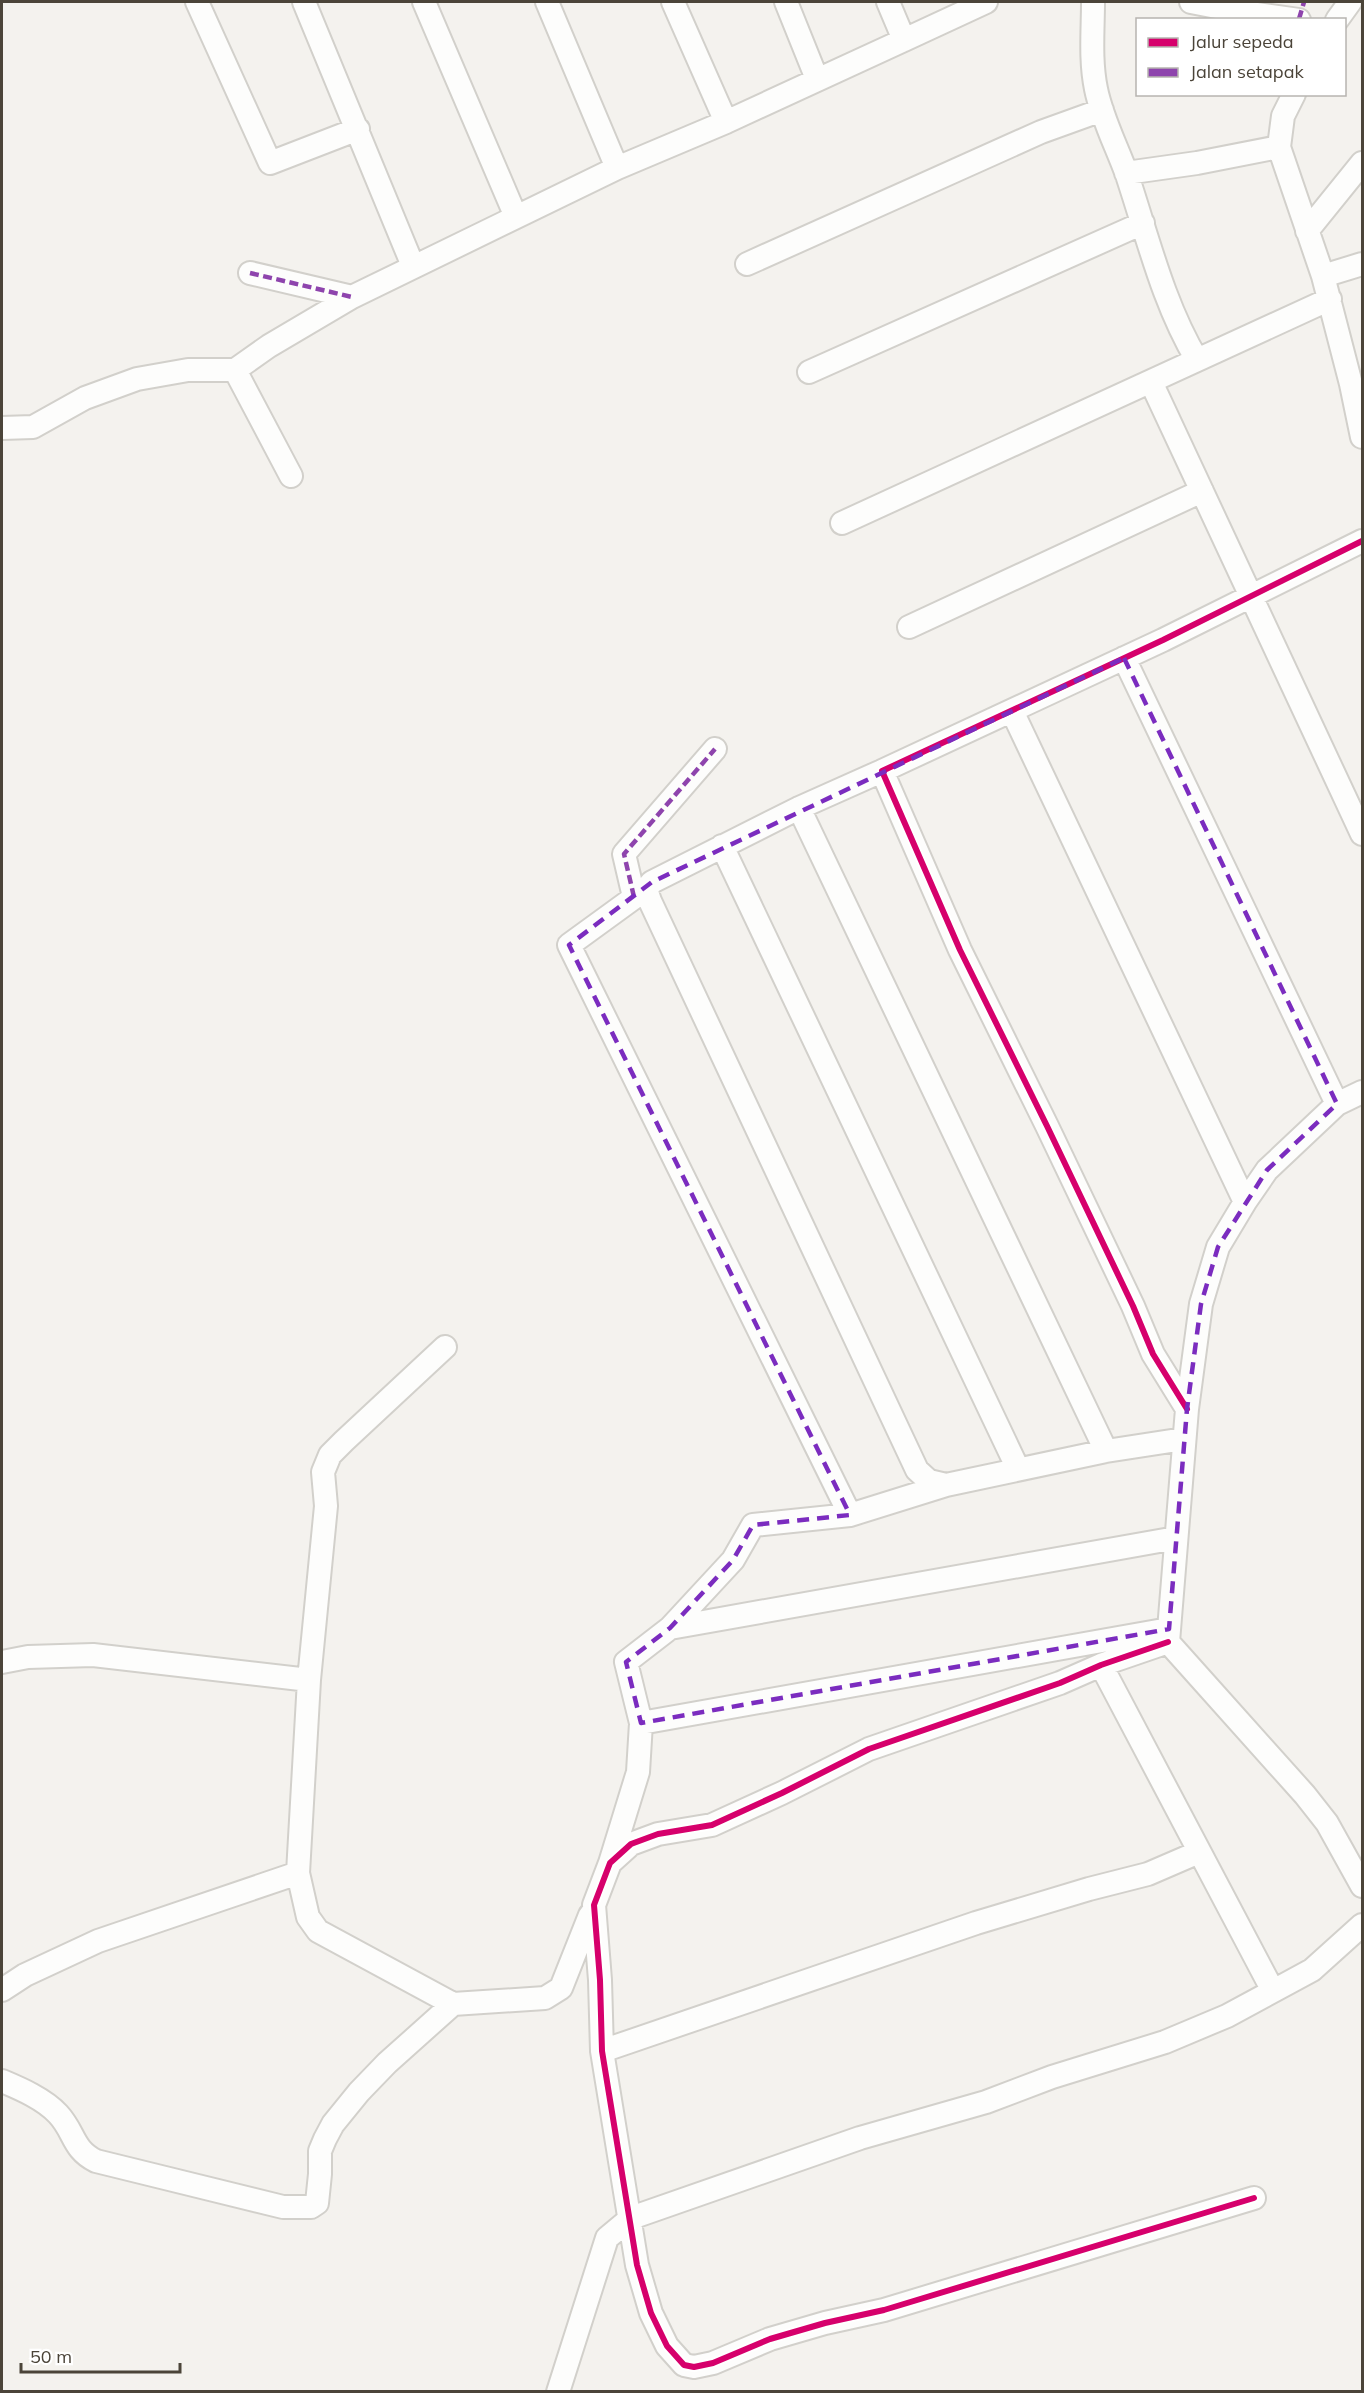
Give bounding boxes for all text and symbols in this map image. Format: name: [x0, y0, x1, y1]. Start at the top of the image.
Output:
legend: [1136, 18, 1346, 96]
text: Jalur sepeda: [1190, 30, 1294, 53]
text: Jalan setapak: [1190, 60, 1304, 83]
scale bar: [21, 2336, 180, 2374]
text: 50 m: [30, 2345, 72, 2368]

